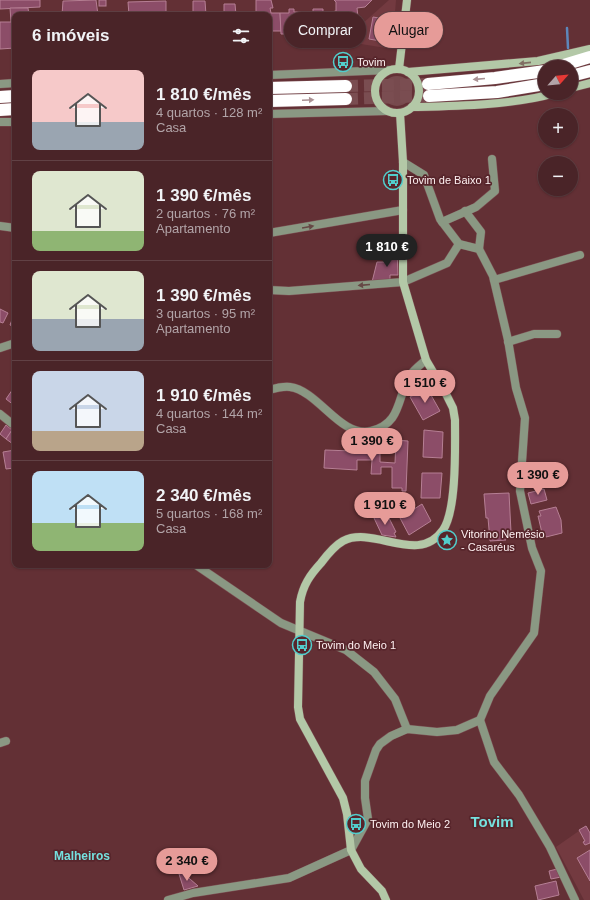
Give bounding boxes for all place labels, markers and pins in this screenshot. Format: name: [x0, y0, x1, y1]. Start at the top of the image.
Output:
bus stop icon: Tovim: [332, 51, 354, 73]
place label: Tovim: [357, 56, 386, 68]
bus stop icon: Tovim de Baixo 1: [382, 169, 404, 191]
place label: Tovim de Baixo 1: [407, 174, 491, 186]
pin: 1 810 €: [350, 234, 424, 268]
pin: 1 510 €: [388, 370, 462, 404]
pin: 1 390 €: [335, 428, 409, 462]
pin: 1 390 €: [501, 462, 575, 496]
pin: 1 910 €: [348, 492, 422, 526]
place label: Vitorino Nemésio - Casaréus: [461, 528, 545, 553]
place icon: Vitorino Nemésio - Casaréus: [436, 529, 458, 551]
bus stop icon: Tovim do Meio 1: [291, 634, 313, 656]
place label: Tovim do Meio 1: [316, 639, 396, 651]
bus stop icon: Tovim do Meio 2: [345, 813, 367, 835]
place label: Tovim do Meio 2: [370, 818, 450, 830]
pin: 2 340 €: [150, 848, 224, 882]

